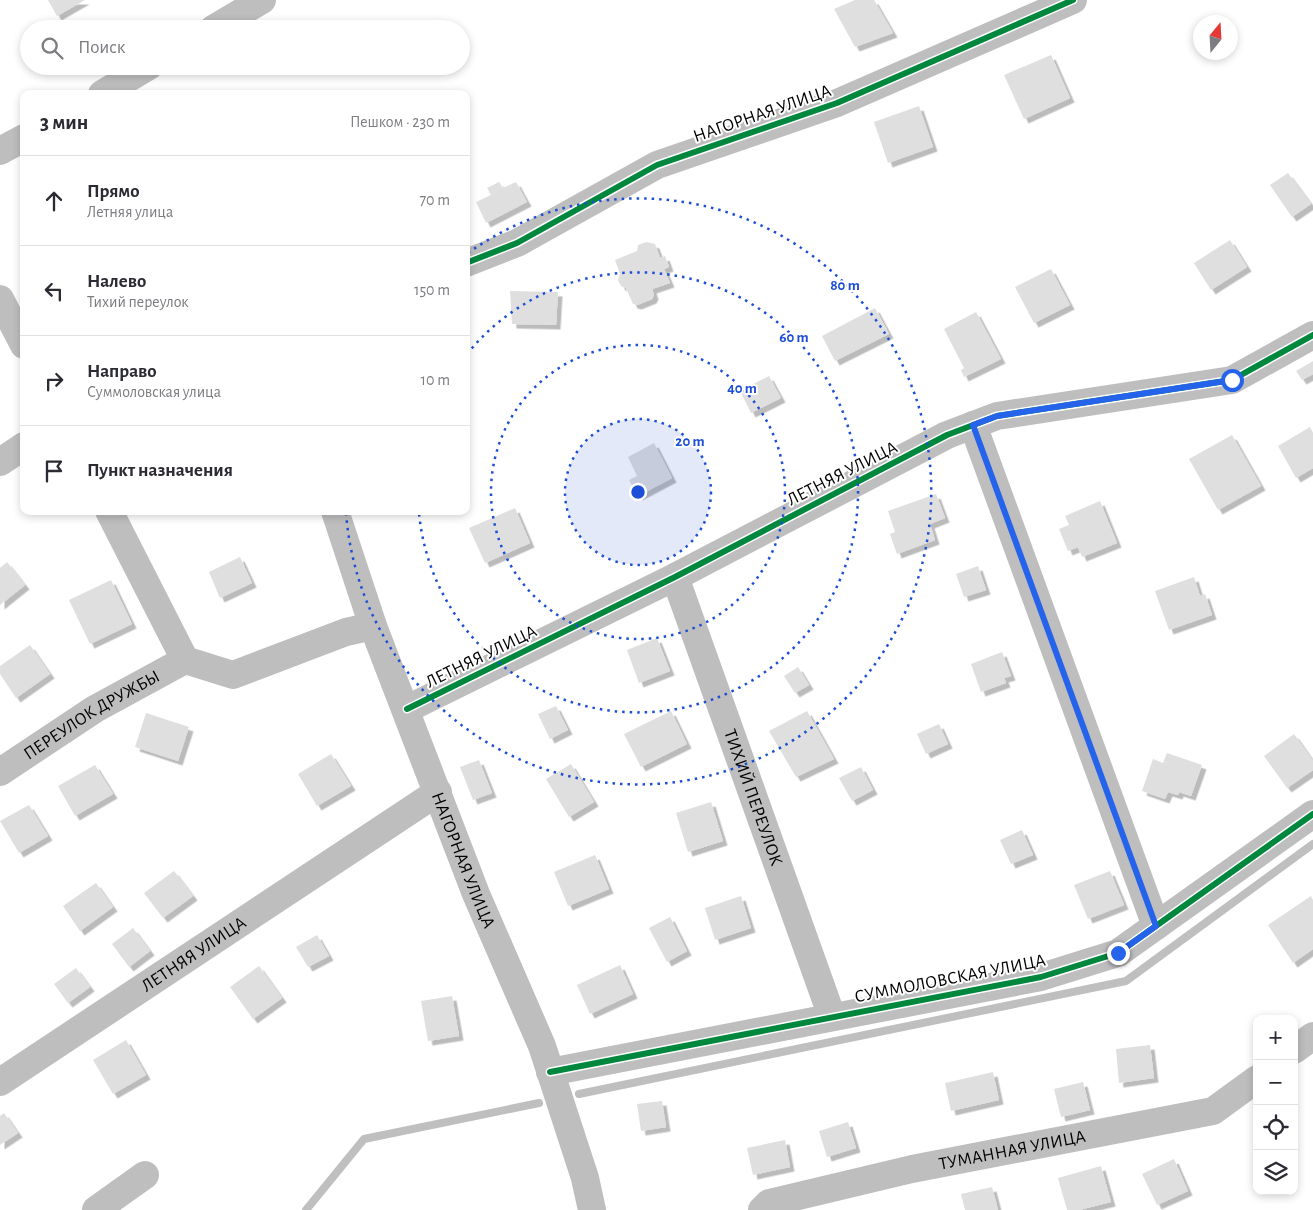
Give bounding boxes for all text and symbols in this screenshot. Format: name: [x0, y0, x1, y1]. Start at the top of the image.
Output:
north arrow: [1193, 15, 1238, 60]
search box: [20, 20, 470, 75]
icon: search: [38, 34, 66, 62]
text: Поиск: [78, 38, 125, 57]
street label: НАГОРНАЯ УЛИЦА: [691, 82, 834, 146]
text: 3 мин: [40, 112, 88, 133]
text: Пешком · 230 m: [350, 114, 450, 130]
text: Прямо: [87, 182, 140, 201]
icon: ahead: [40, 187, 68, 215]
text: 70 m: [419, 192, 450, 208]
text: Летняя улица: [87, 204, 173, 220]
text: Налево: [87, 272, 146, 291]
icon: left: [40, 277, 68, 305]
text: 80 m: [830, 278, 860, 293]
text: 150 m: [414, 282, 450, 298]
text: Тихий переулок: [87, 294, 189, 310]
text: 60 m: [779, 330, 809, 345]
text: Направо: [87, 362, 157, 381]
icon: right: [40, 367, 68, 395]
route start: [1221, 369, 1244, 392]
text: 10 m: [421, 372, 450, 388]
text: 40 m: [727, 381, 757, 396]
text: Суммоловская улица: [87, 384, 221, 400]
text: 20 m: [675, 434, 705, 449]
street label: ЛЕТНЯЯ УЛИЦА: [784, 438, 901, 509]
icon: arrive: [40, 457, 68, 485]
text: Пункт назначения: [87, 461, 233, 480]
centre of rings: [629, 483, 647, 501]
street label: ЛЕТНЯЯ УЛИЦА: [423, 622, 540, 692]
street label: ПЕРЕУЛОК ДРУЖБЫ: [21, 668, 163, 764]
street label: ТИХИЙ ПЕРЕУЛОК: [720, 727, 785, 869]
street label: НАГОРНАЯ УЛИЦА: [428, 790, 498, 931]
street label: ЛЕТНЯЯ УЛИЦА: [139, 914, 250, 996]
route end: [1107, 942, 1130, 965]
street label: СУММОЛОВСКАЯ УЛИЦА: [853, 952, 1048, 1006]
map controls: [1253, 1015, 1298, 1195]
button: +: [1253, 1015, 1298, 1060]
button: −: [1253, 1060, 1298, 1105]
button: locate: [1253, 1105, 1298, 1150]
street label: ТУМАННАЯ УЛИЦА: [938, 1128, 1088, 1174]
button: layers: [1253, 1150, 1298, 1195]

